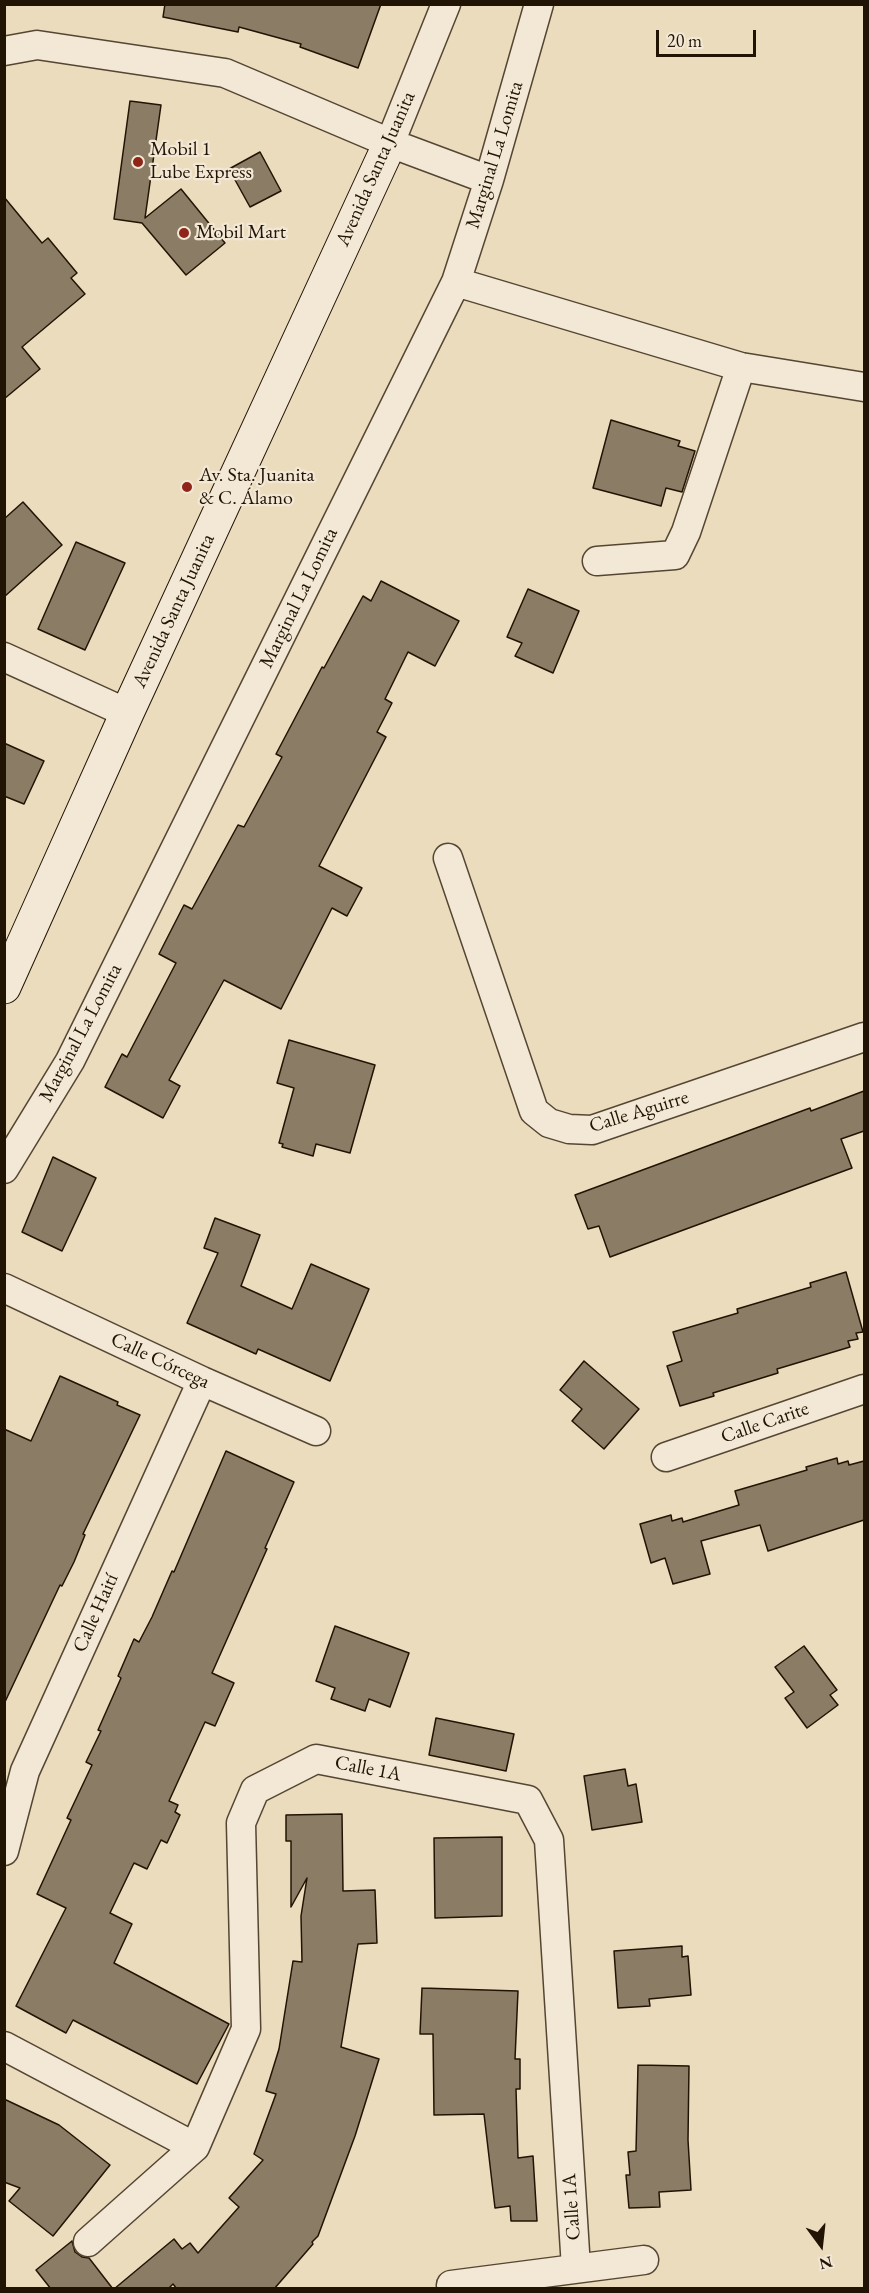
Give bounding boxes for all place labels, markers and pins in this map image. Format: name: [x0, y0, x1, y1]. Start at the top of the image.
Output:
place label: Mobil 1 Lube Express: [150, 138, 252, 185]
marker: Mobil 1 Lube Express: [131, 155, 145, 169]
place label: Mobil Mart: [196, 221, 286, 245]
marker: Mobil Mart: [177, 226, 191, 240]
place label: Av. Sta. Juanita & C. Álamo: [199, 464, 315, 511]
marker: Av. Sta. Juanita & C. Álamo: [180, 480, 194, 494]

